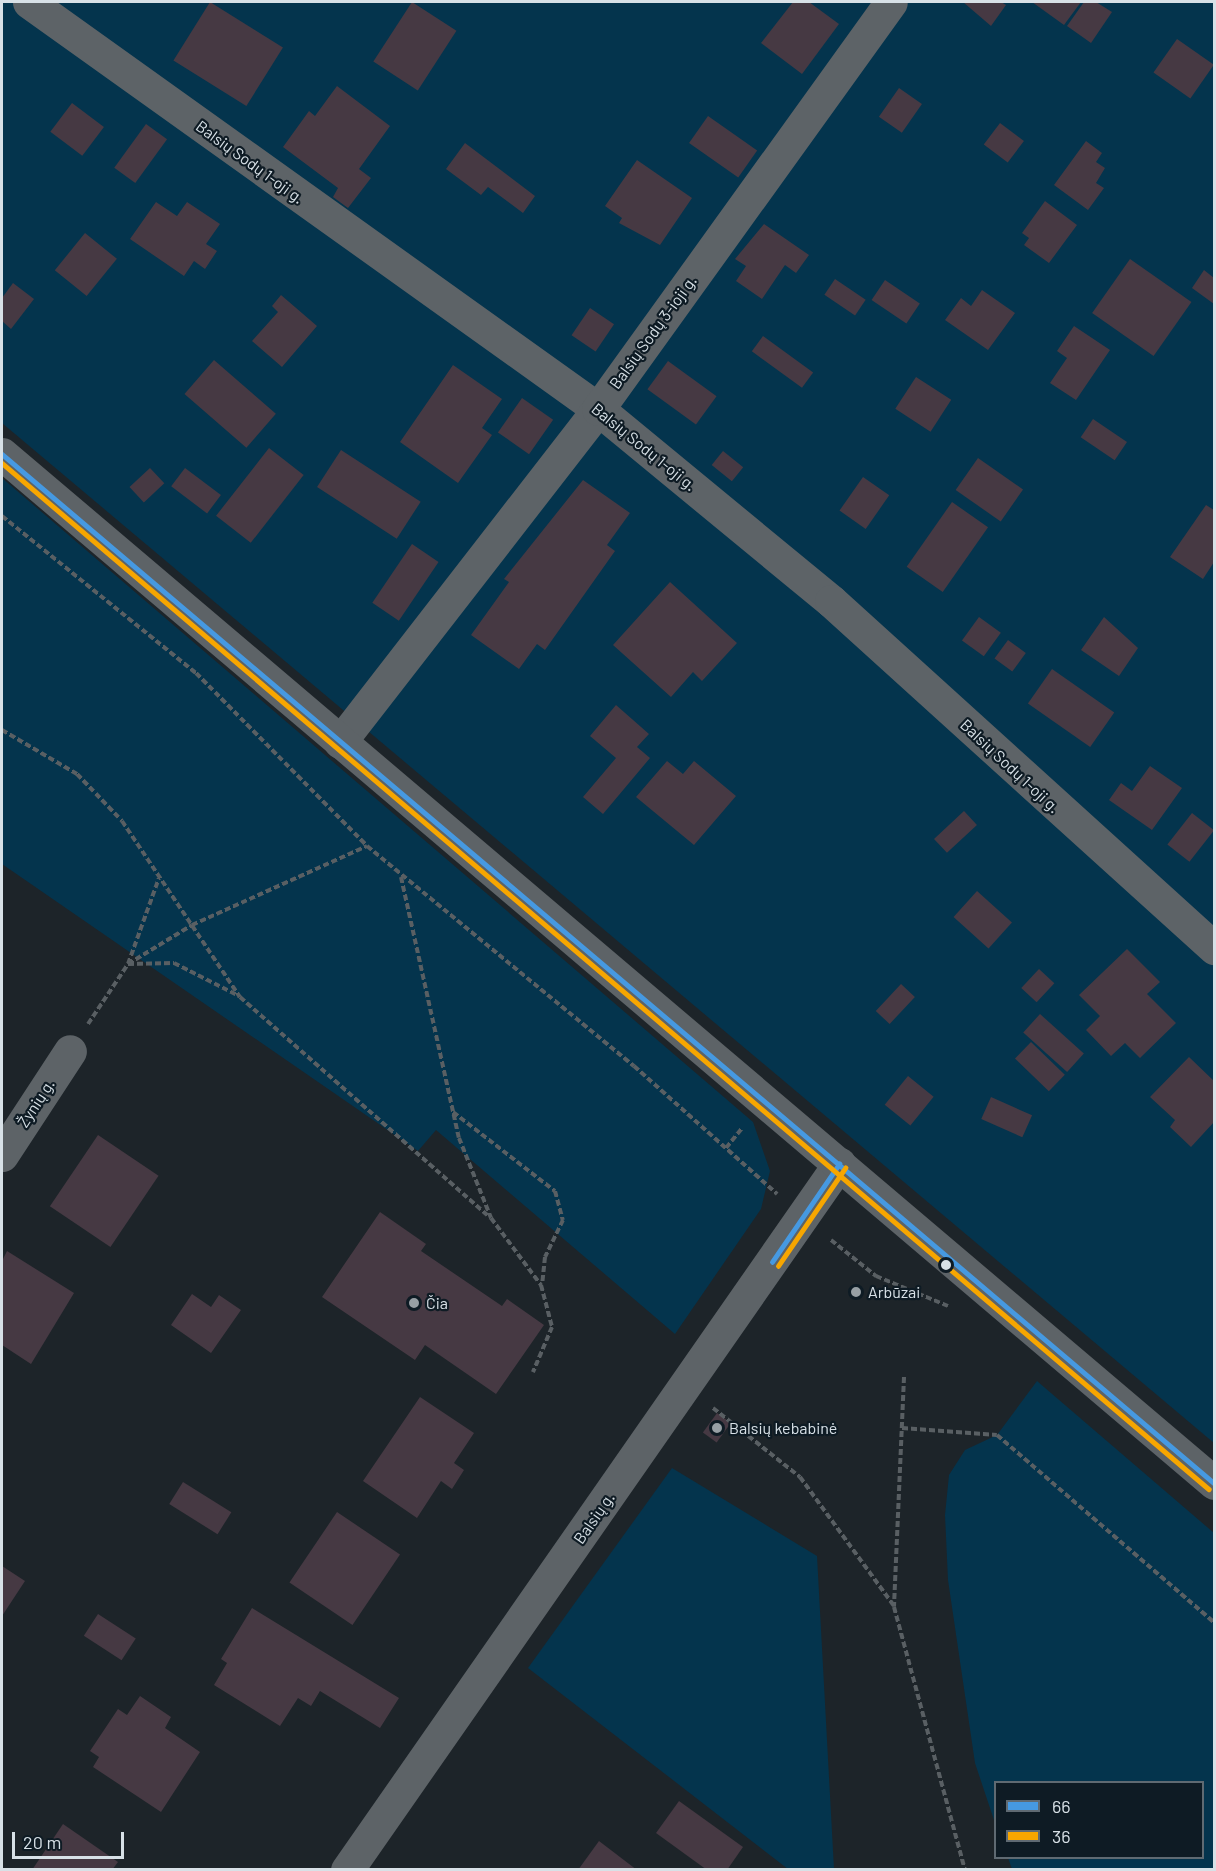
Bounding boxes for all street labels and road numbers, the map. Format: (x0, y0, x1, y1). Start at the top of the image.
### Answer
street label: Balsių Sodų 1-oji g. (192, 116, 308, 208)
street label: Balsių Sodų 3-ioji g. (605, 272, 701, 392)
street label: Balsių Sodų 1-oji g. (588, 399, 700, 495)
street label: Balsių Sodų 1-oji g. (956, 715, 1064, 817)
street label: Žynių g. (13, 1075, 59, 1131)
street label: Balsių g. (569, 1489, 619, 1547)

